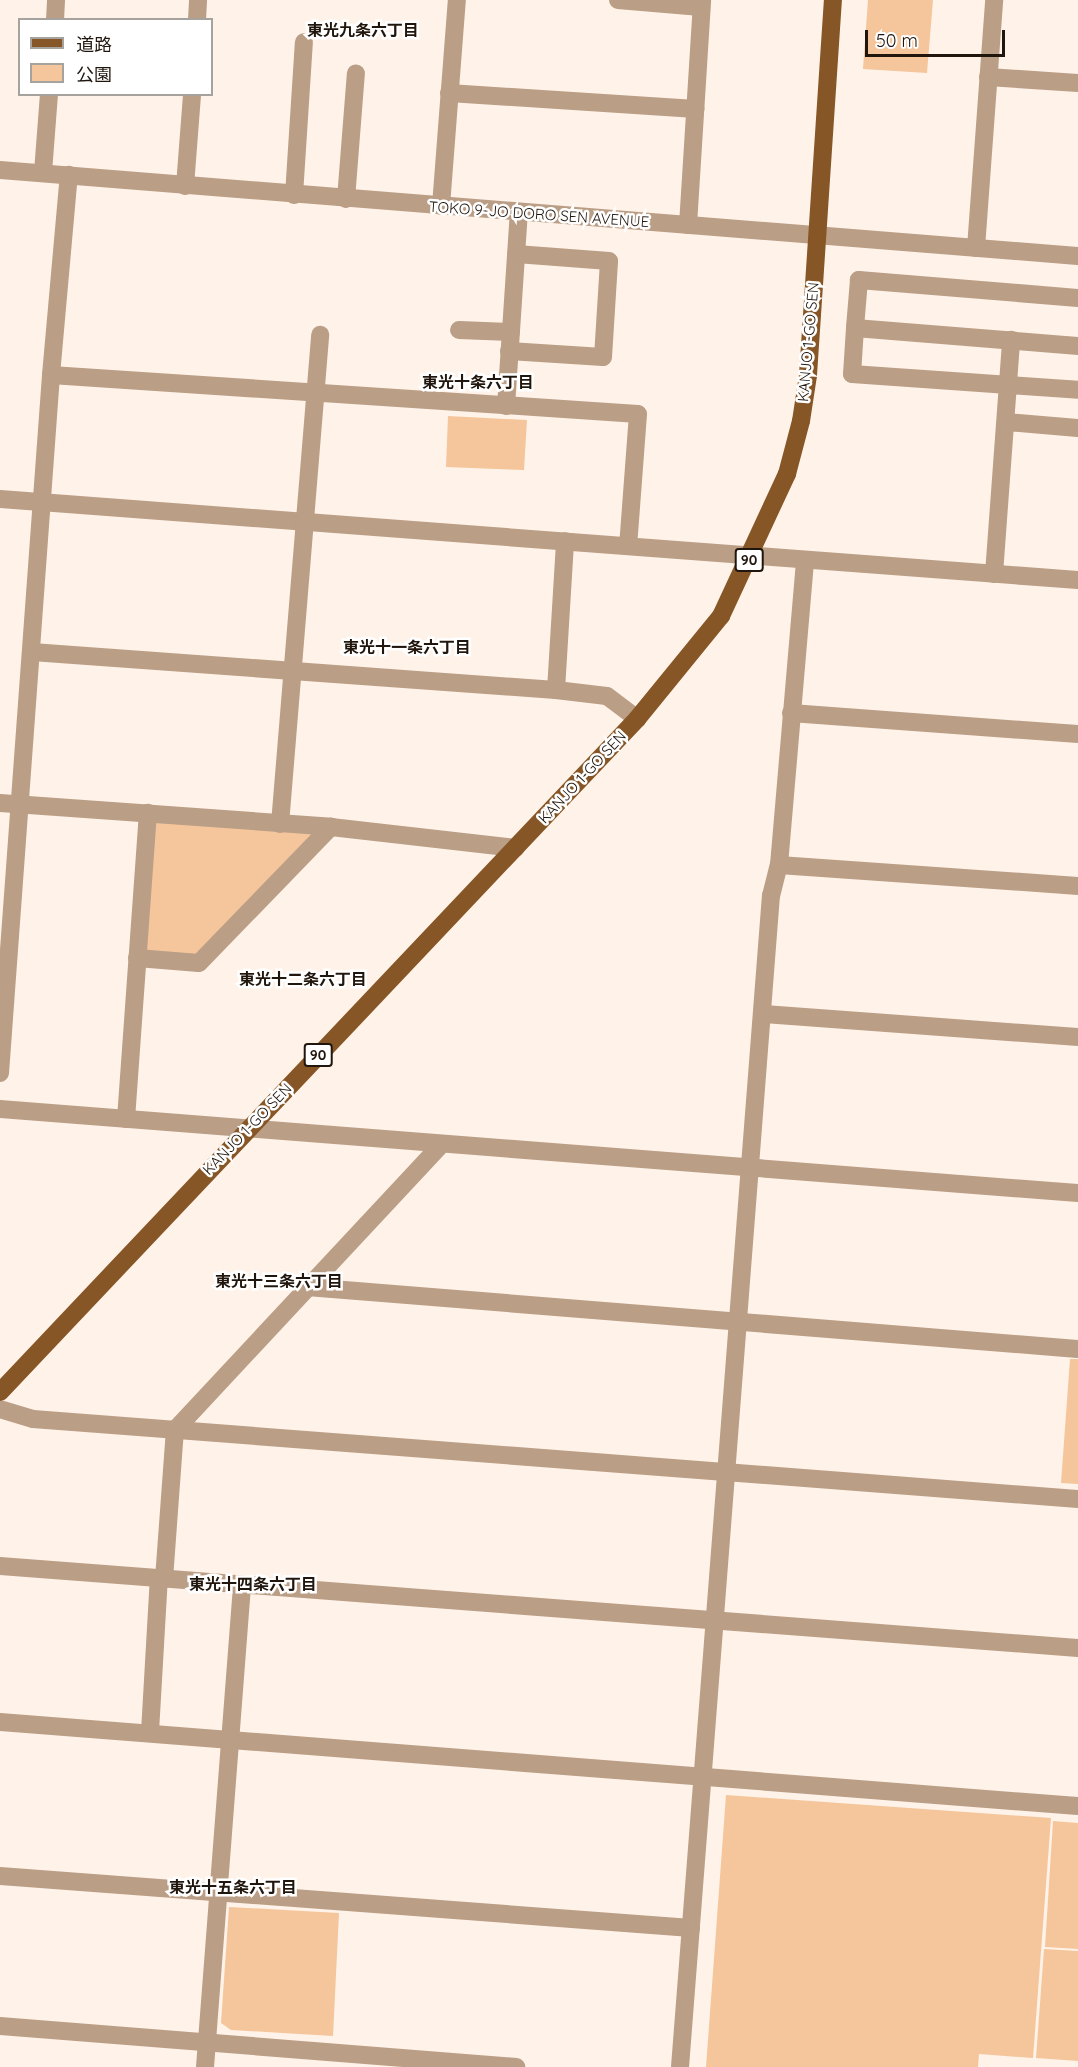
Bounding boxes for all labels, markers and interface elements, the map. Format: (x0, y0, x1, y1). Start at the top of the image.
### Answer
legend (18, 18, 213, 96)
scale bar (868, 18, 1008, 56)
district label: 東光九条六丁目 (307, 20, 419, 40)
text: 50 m (876, 29, 918, 52)
text: 道路 (76, 33, 112, 56)
text: 公園 (76, 63, 112, 86)
street label: TOKO 9-JO DORO SEN AVENUE (428, 197, 650, 231)
street label: KANJO 1-GO SEN (794, 281, 822, 403)
district label: 東光十条六丁目 (422, 372, 534, 392)
road number: 90 (734, 549, 764, 571)
district label: 東光十一条六丁目 (343, 637, 471, 657)
street label: KANJO 1-GO SEN (534, 727, 630, 827)
district label: 東光十二条六丁目 (239, 969, 367, 989)
road number: 90 (303, 1044, 333, 1066)
street label: KANJO 1-GO SEN (199, 1080, 295, 1178)
district label: 東光十三条六丁目 (215, 1271, 343, 1291)
district label: 東光十四条六丁目 (189, 1574, 317, 1594)
district label: 東光十五条六丁目 (169, 1877, 297, 1897)

